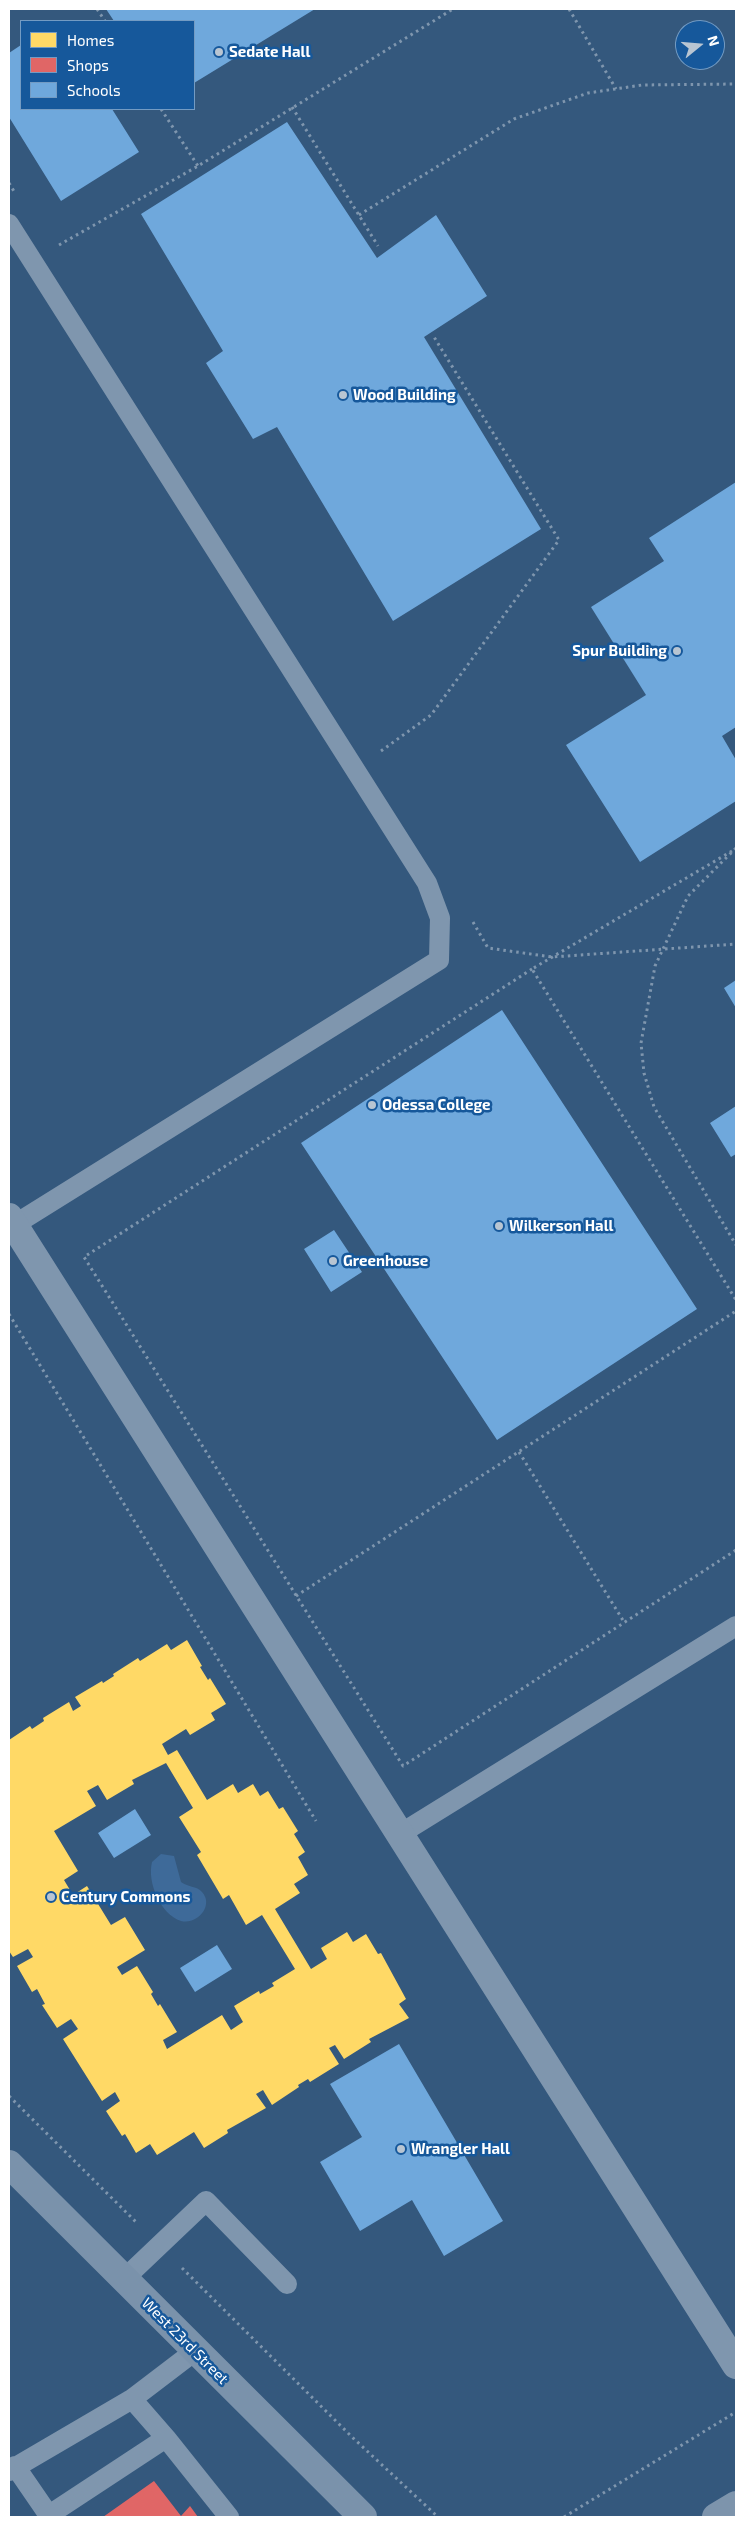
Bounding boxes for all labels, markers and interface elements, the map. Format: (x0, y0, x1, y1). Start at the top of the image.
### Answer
legend (20, 20, 195, 110)
north arrow (675, 20, 725, 70)
text: Homes (67, 31, 114, 49)
text: N (704, 33, 723, 48)
place label: Sedate Hall (229, 43, 310, 61)
marker: Sedate Hall (213, 46, 225, 58)
text: Shops (67, 56, 109, 74)
text: Schools (67, 81, 121, 99)
place label: Wood Building (353, 386, 456, 404)
marker: Wood Building (337, 389, 349, 401)
place label: Spur Building (572, 642, 667, 660)
marker: Spur Building (671, 645, 683, 657)
place label: Odessa College (382, 1096, 491, 1114)
marker: Odessa College (366, 1099, 378, 1111)
place label: Wilkerson Hall (509, 1217, 613, 1235)
marker: Wilkerson Hall (493, 1220, 505, 1232)
place label: Greenhouse (343, 1252, 428, 1270)
marker: Greenhouse (327, 1255, 339, 1267)
place label: Century Commons (61, 1888, 190, 1906)
marker: Century Commons (45, 1891, 57, 1903)
place label: Wrangler Hall (411, 2140, 510, 2158)
marker: Wrangler Hall (395, 2143, 407, 2155)
street label: West 23rd Street (138, 2294, 232, 2388)

